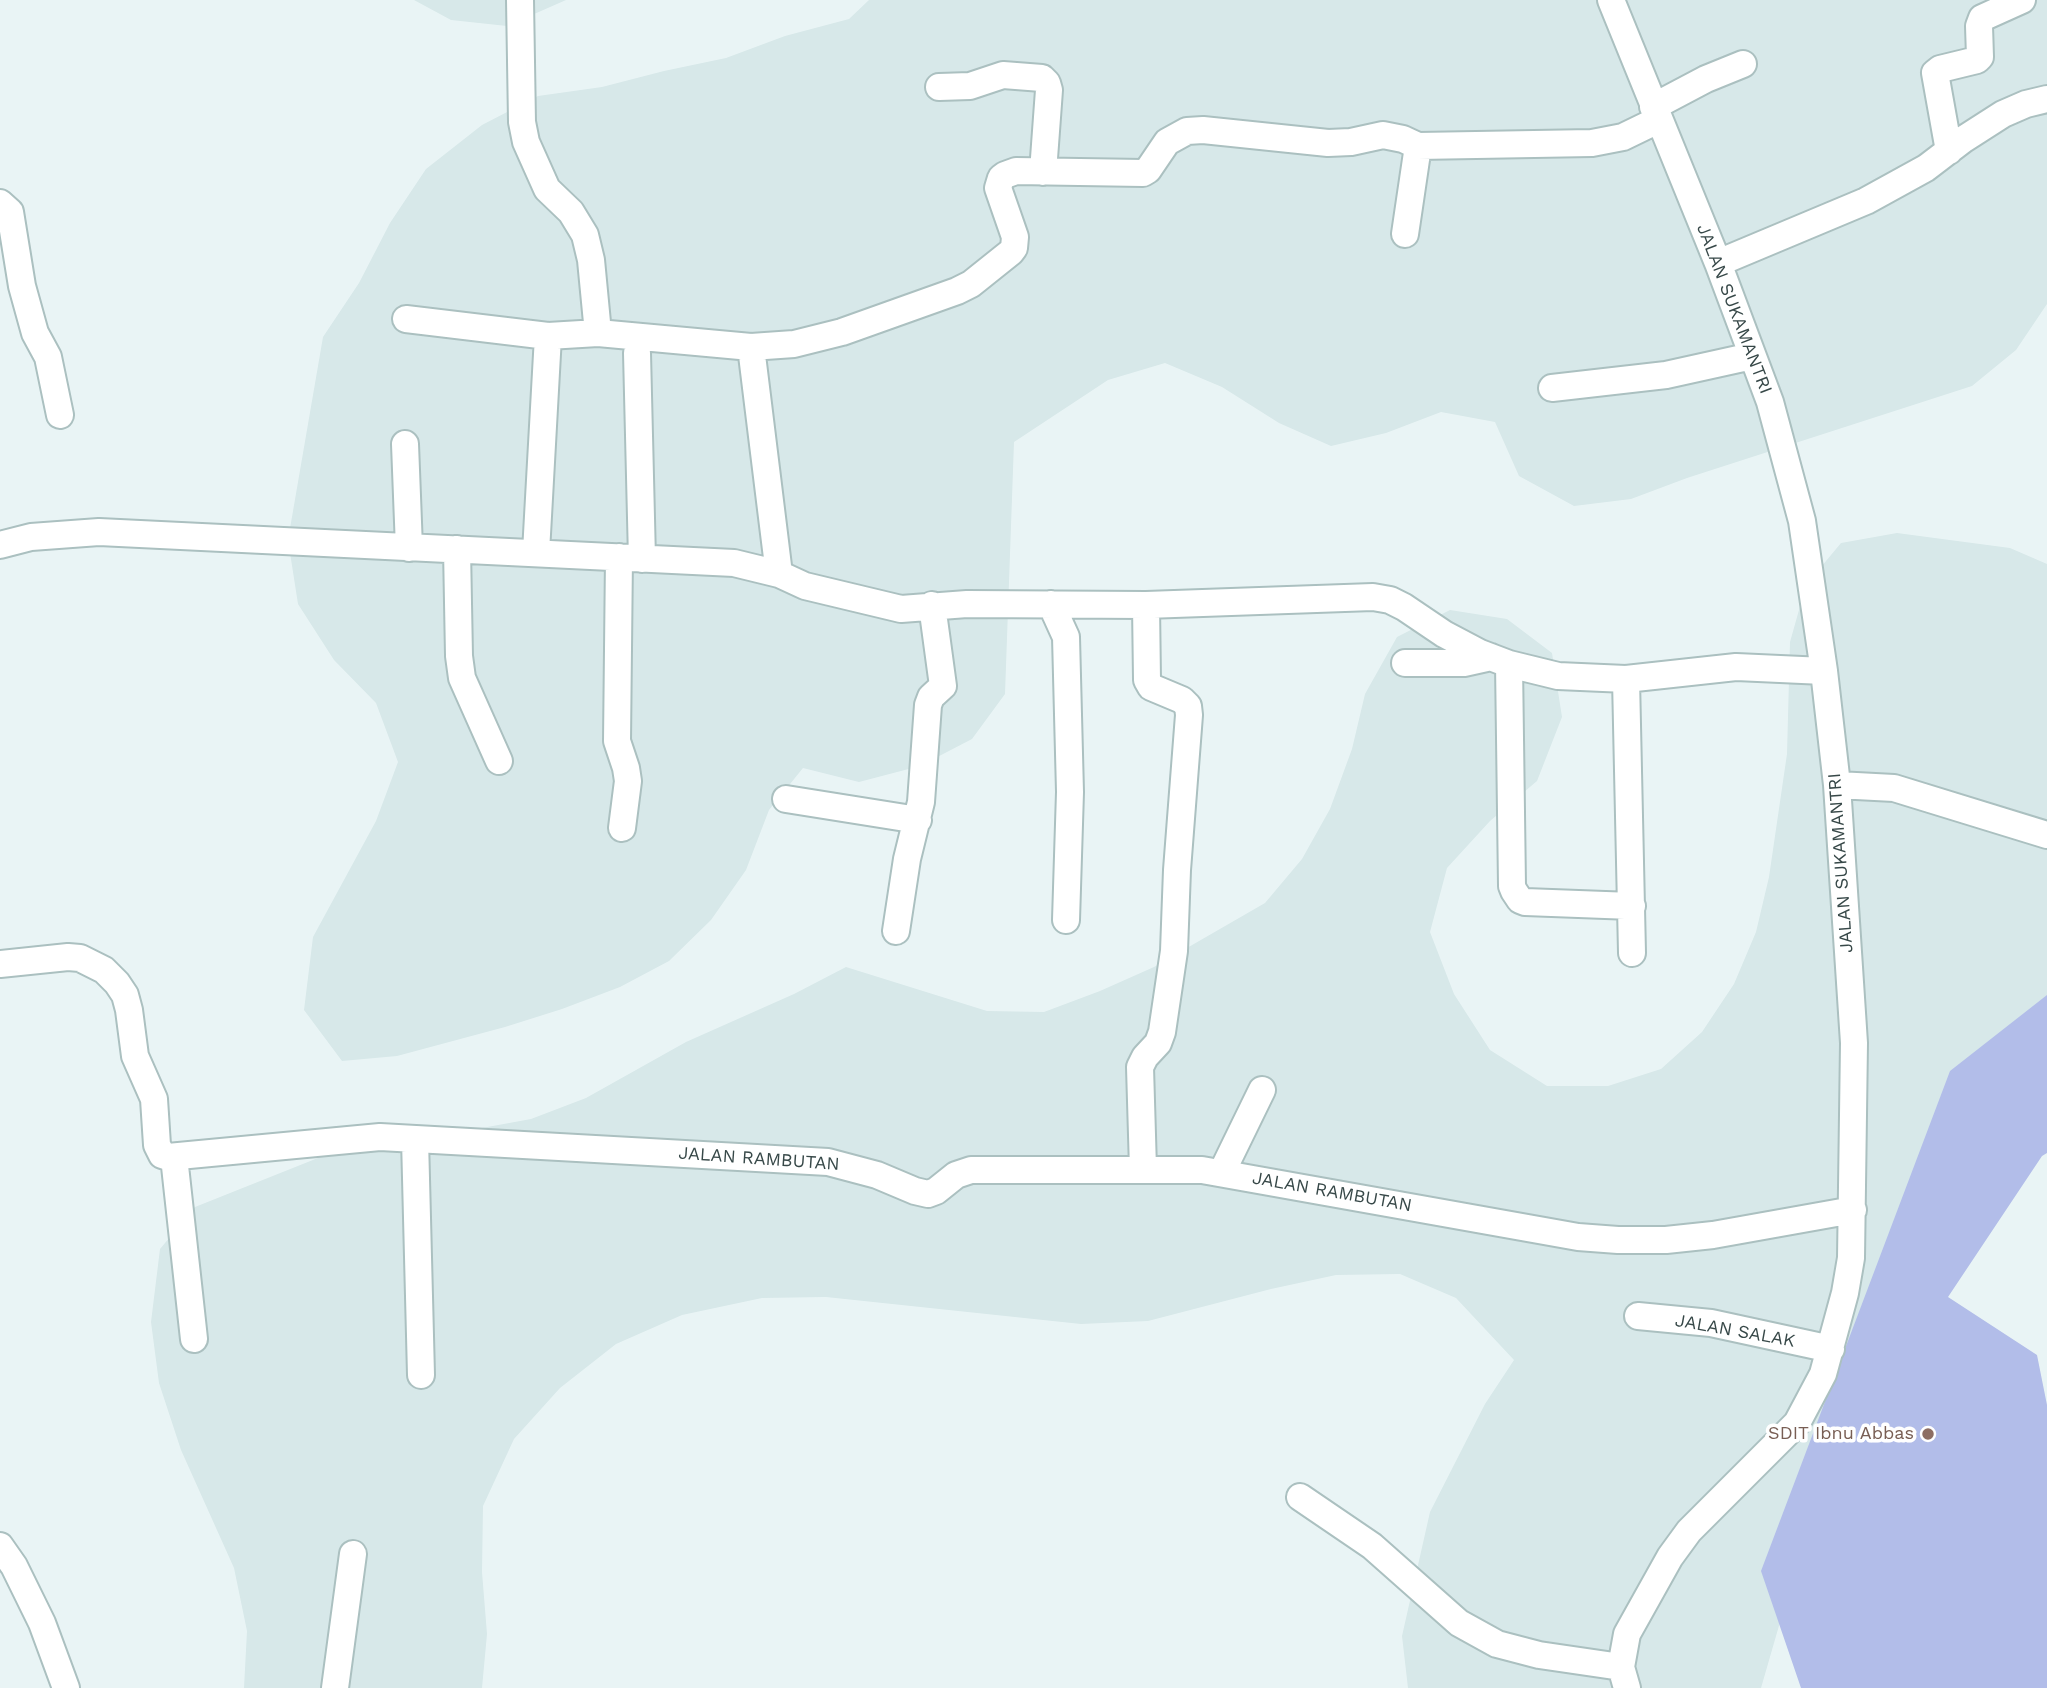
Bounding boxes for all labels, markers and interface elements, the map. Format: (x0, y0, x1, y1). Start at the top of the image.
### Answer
street label: JALAN SUKAMANTRI (1692, 221, 1776, 397)
street label: JALAN SUKAMANTRI (1824, 772, 1858, 954)
street label: JALAN RAMBUTAN (678, 1143, 840, 1175)
street label: JALAN RAMBUTAN (1250, 1167, 1414, 1217)
street label: JALAN SALAK (1673, 1310, 1797, 1352)
place label: SDIT Ibnu Abbas (1768, 1423, 1914, 1445)
marker: SDIT Ibnu Abbas (1920, 1426, 1936, 1442)

